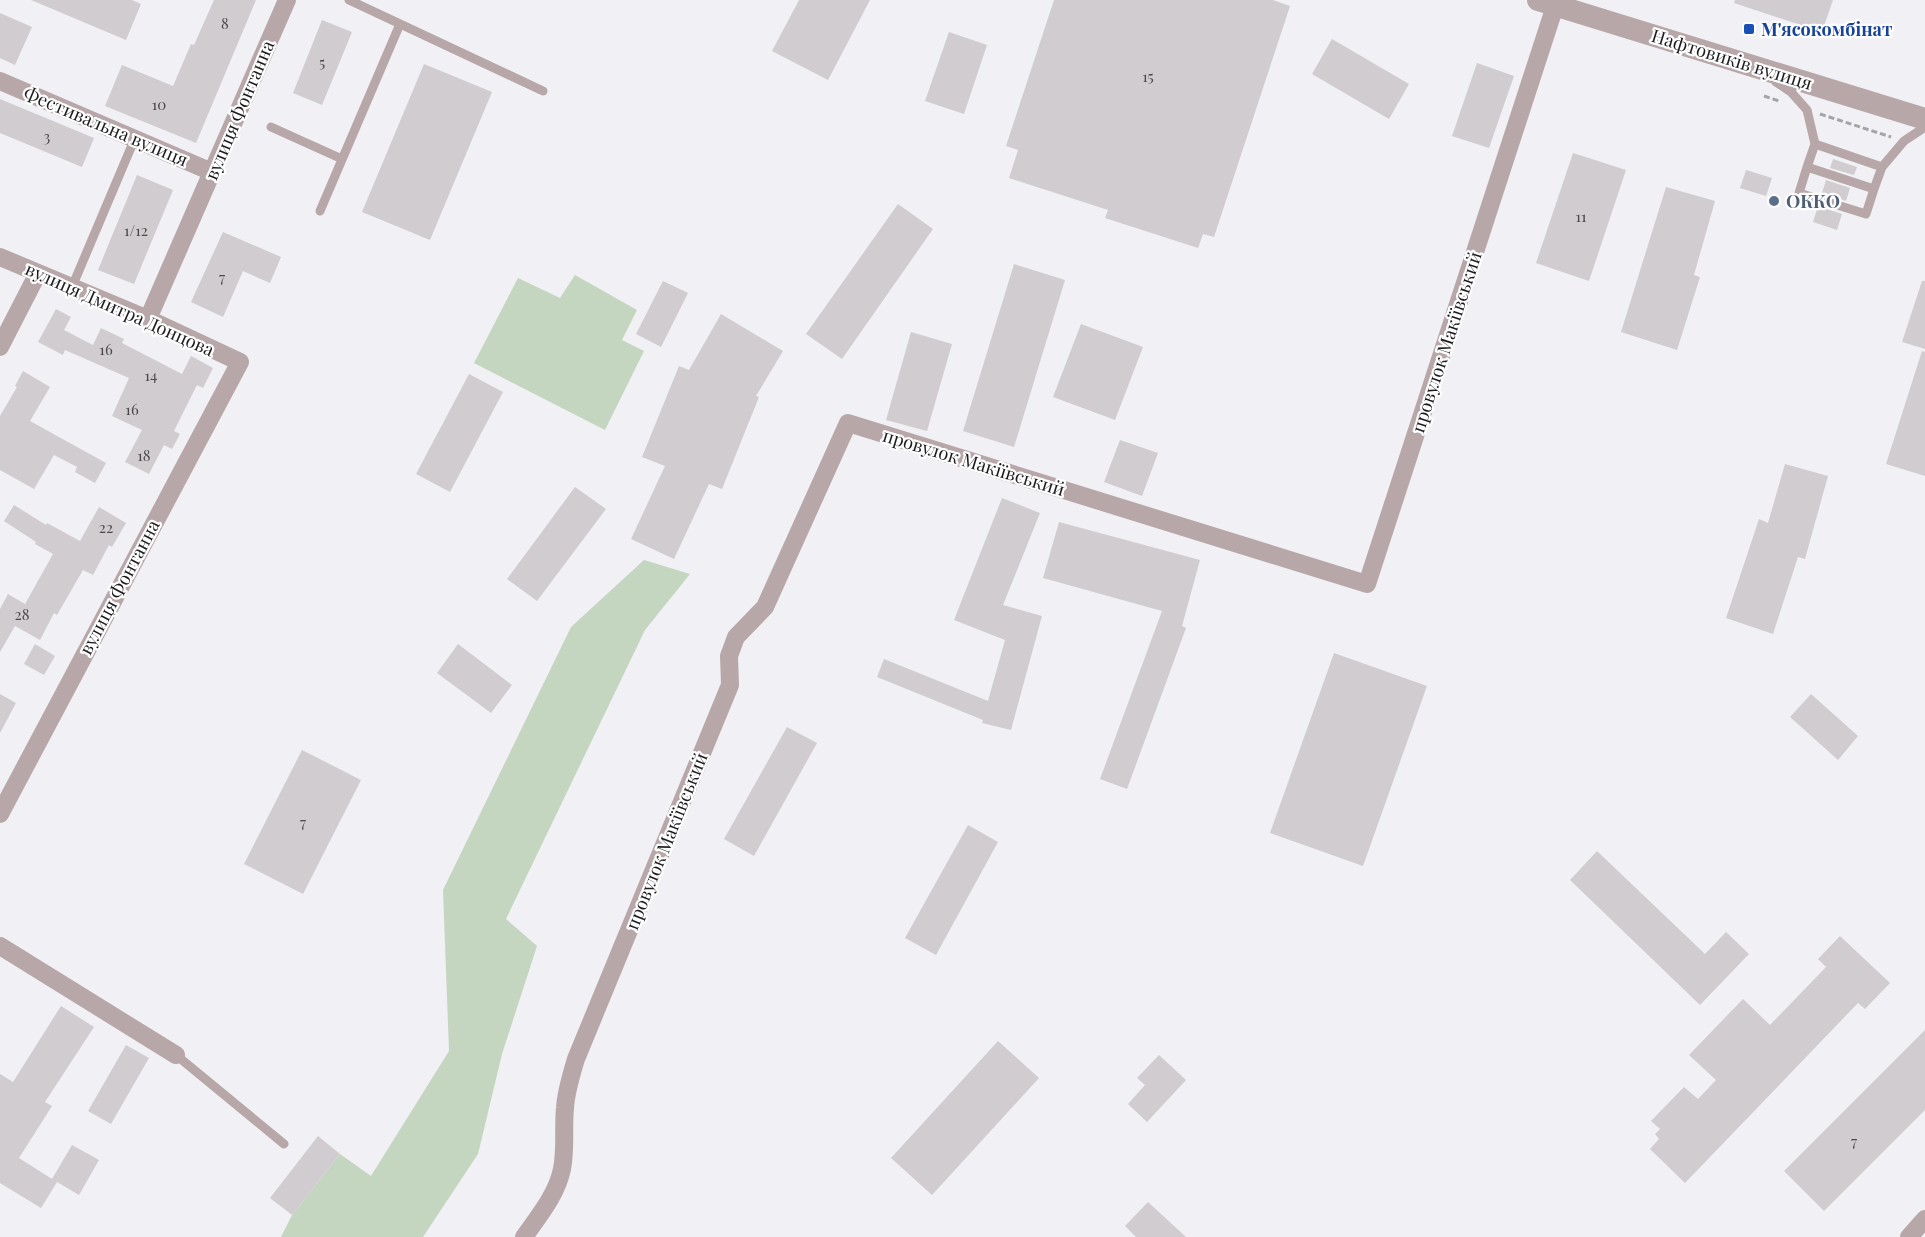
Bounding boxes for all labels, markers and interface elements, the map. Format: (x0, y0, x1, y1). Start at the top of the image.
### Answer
house number: 8 (221, 13, 229, 33)
place label: М'ясокомбінат (1761, 17, 1893, 41)
marker: М'ясокомбінат (1742, 22, 1756, 36)
street label: Нафтовиків вулиця (1649, 23, 1815, 95)
street label: вулиця Фонтанна (199, 36, 279, 183)
house number: 5 (319, 52, 325, 72)
house number: 15 (1142, 66, 1154, 86)
street label: Фестивальна вулиця (20, 81, 192, 172)
house number: 10 (152, 94, 166, 114)
house number: 3 (44, 126, 51, 146)
place label: ОККО (1786, 189, 1840, 213)
marker: ОККО (1767, 194, 1781, 208)
house number: 11 (1575, 206, 1587, 226)
house number: 1/12 (124, 220, 148, 240)
street label: провулок Макіївський (1405, 248, 1487, 436)
street label: вулиця Дмитра Донцова (22, 256, 218, 362)
house number: 7 (219, 267, 225, 287)
house number: 16 (99, 339, 113, 359)
house number: 14 (145, 365, 157, 385)
house number: 16 (125, 399, 139, 419)
street label: провулок Макіївський (880, 423, 1068, 501)
house number: 18 (137, 445, 151, 465)
street label: вулиця Фонтанна (73, 515, 165, 659)
house number: 22 (99, 517, 113, 537)
house number: 28 (15, 604, 30, 624)
street label: провулок Макіївський (619, 749, 713, 933)
house number: 7 (300, 812, 306, 832)
house number: 7 (1851, 1131, 1857, 1151)

